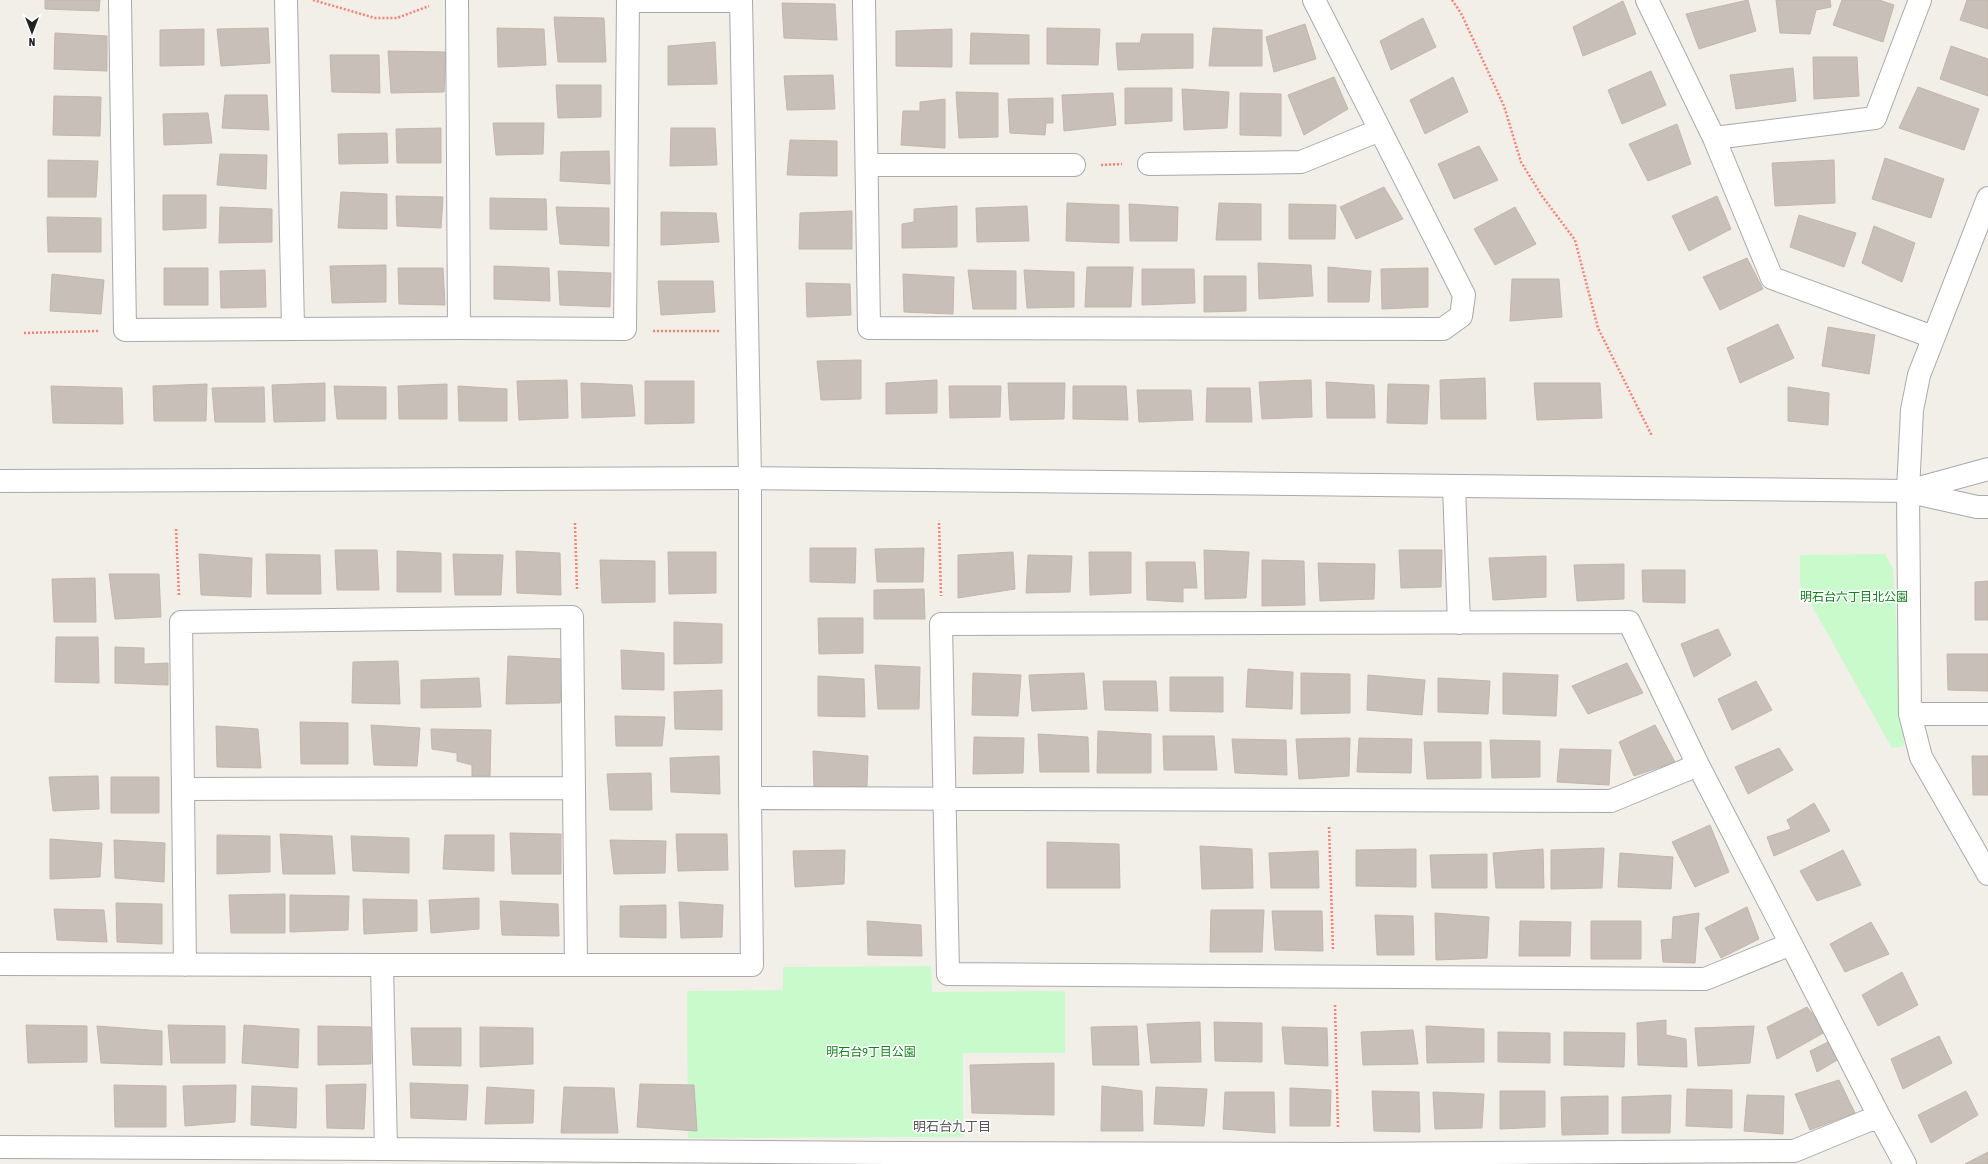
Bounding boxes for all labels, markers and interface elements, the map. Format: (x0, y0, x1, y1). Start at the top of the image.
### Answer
north arrow (12, 12, 52, 52)
text: N (29, 36, 35, 48)
park label: 明石台六丁目北公園 (1800, 590, 1908, 604)
park label: 明石台9丁目公園 (826, 1045, 916, 1059)
district label: 明石台九丁目 (913, 1119, 991, 1134)

